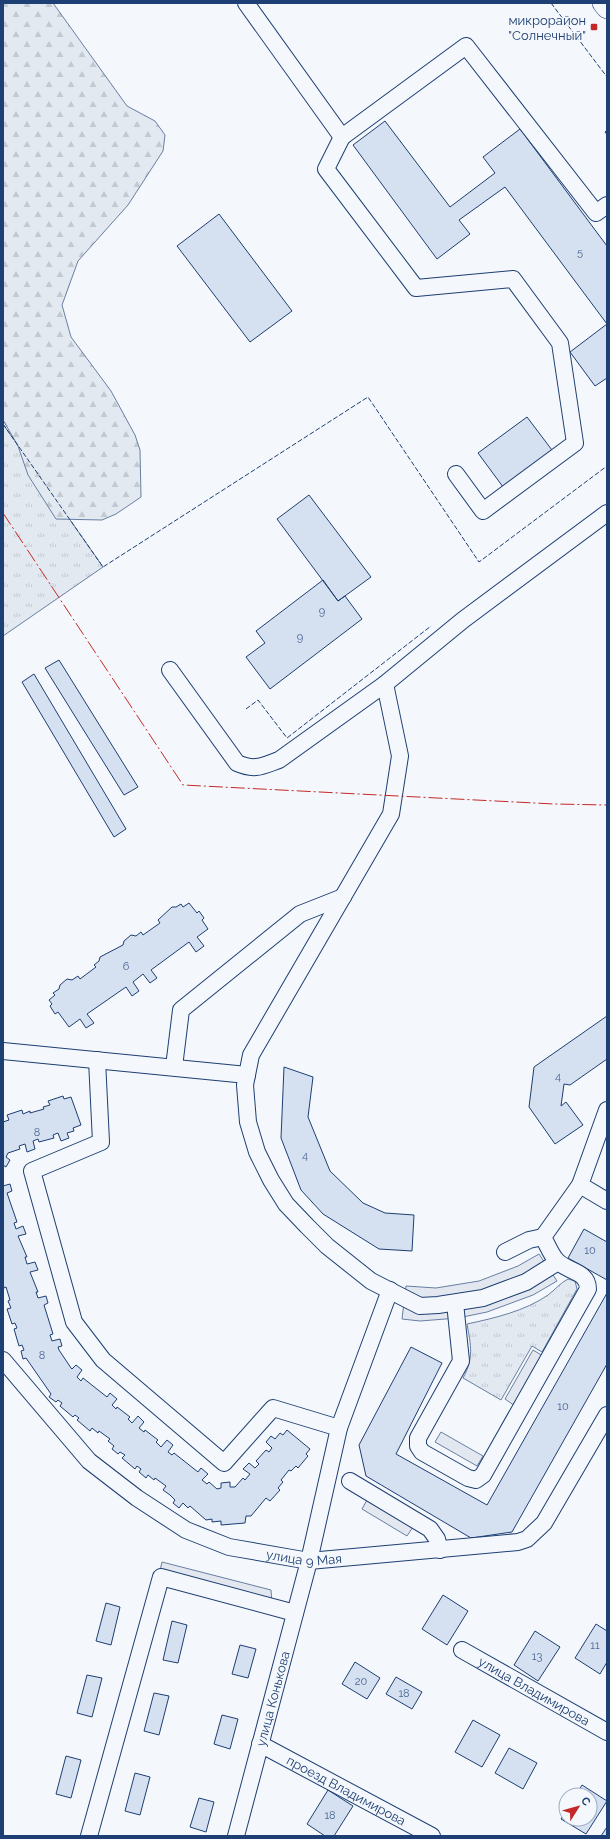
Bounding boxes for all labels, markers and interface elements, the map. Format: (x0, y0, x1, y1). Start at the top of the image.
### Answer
place label: микрорайон "Солнечный" (508, 13, 586, 43)
marker: микрорайон "Солнечный" (589, 22, 599, 32)
house number: 5 (577, 246, 583, 259)
house number: 9 (319, 605, 325, 618)
house number: 9 (297, 631, 303, 644)
house number: 6 (123, 960, 130, 973)
house number: 4 (555, 1070, 561, 1083)
house number: 8 (34, 1126, 40, 1139)
house number: 4 (302, 1149, 308, 1162)
house number: 10 (584, 1244, 596, 1257)
house number: 8 (39, 1349, 45, 1362)
house number: 10 (557, 1400, 569, 1413)
street label: улица 9 Мая (265, 1547, 342, 1569)
house number: 11 (590, 1639, 600, 1652)
street label: улица Конькова (253, 1650, 293, 1748)
house number: 13 (532, 1650, 542, 1663)
street label: улица Владимирова (476, 1654, 592, 1729)
house number: 20 (355, 1675, 367, 1688)
house number: 18 (398, 1687, 410, 1700)
street label: проезд Владимирова (284, 1753, 408, 1829)
north arrow (558, 1787, 598, 1827)
text: С (578, 1794, 593, 1809)
house number: 18 (324, 1809, 336, 1822)

